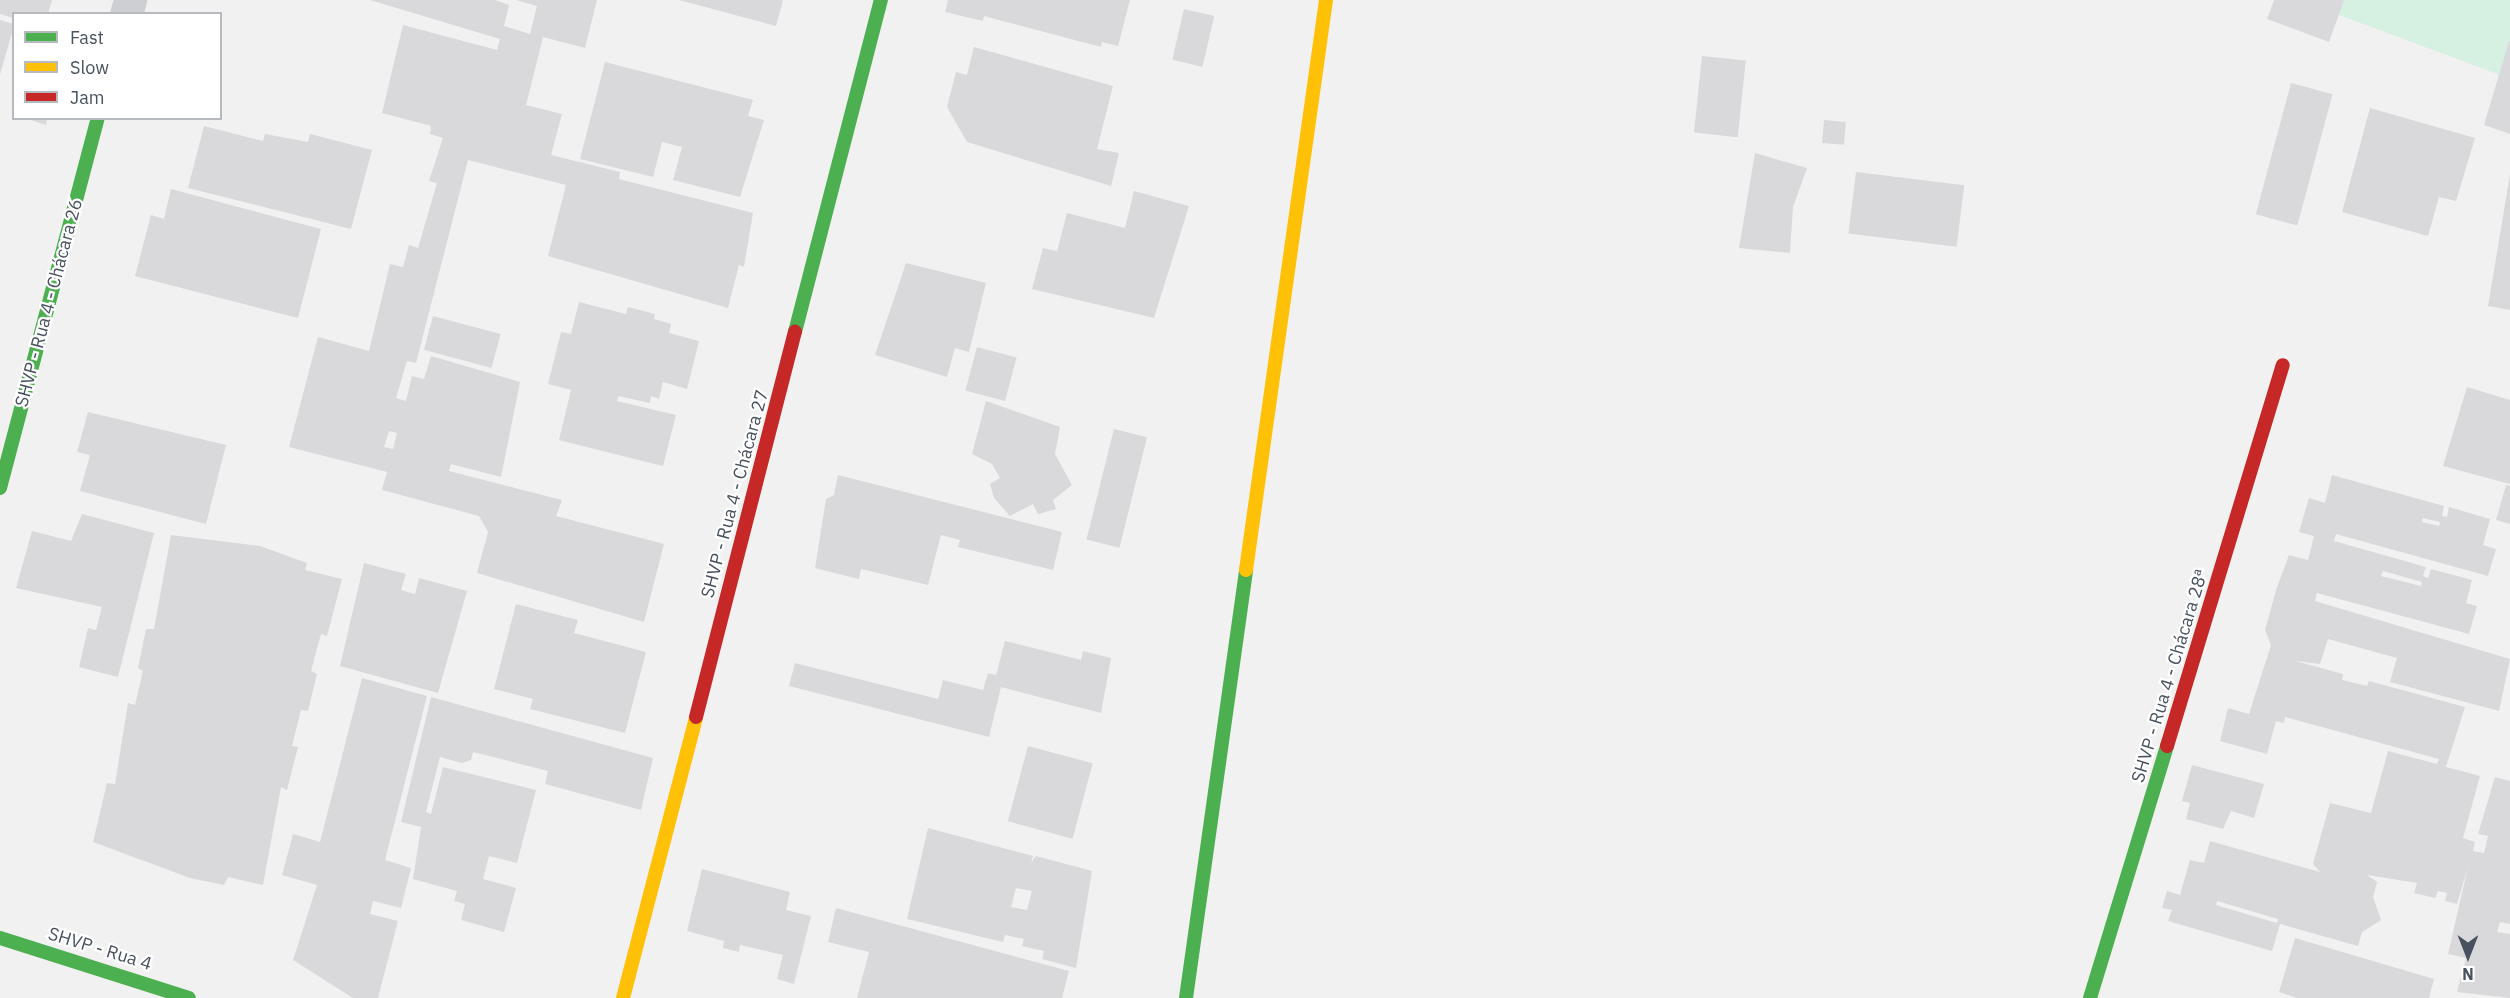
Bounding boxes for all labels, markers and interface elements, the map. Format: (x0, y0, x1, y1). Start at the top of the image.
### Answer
legend (12, 12, 222, 120)
text: Fast (70, 26, 104, 49)
text: Slow (70, 56, 109, 79)
text: Jam (70, 86, 105, 109)
street label: SHVP - Rua 4 - Chácara 26 (11, 197, 87, 409)
street label: SHVP - Rua 4 - Chácara 27 (697, 388, 773, 600)
street label: SHVP - Rua 4 - Chácara 28ª (2127, 567, 2213, 785)
street label: SHVP - Rua 4 (46, 923, 154, 975)
north arrow (2438, 926, 2498, 986)
text: N (2462, 964, 2474, 984)

